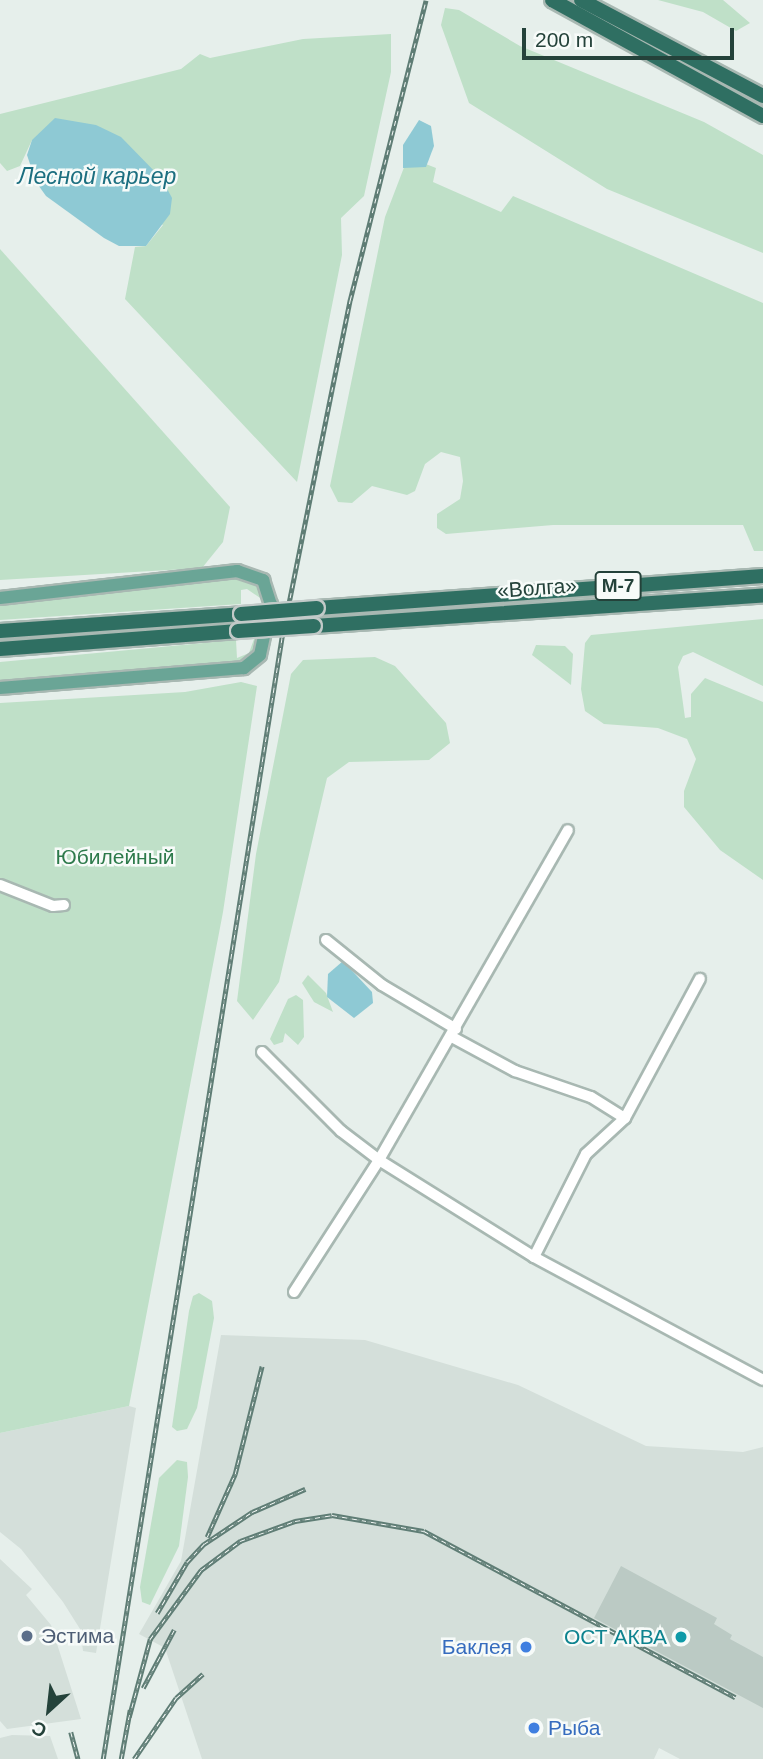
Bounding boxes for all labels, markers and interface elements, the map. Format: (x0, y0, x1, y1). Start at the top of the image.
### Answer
scale bar (525, 14, 737, 58)
text: 200 m (535, 28, 593, 51)
water label: Лесной карьер (18, 162, 176, 190)
road number: М-7 (594, 570, 642, 601)
street label: «Волга» (496, 573, 578, 603)
park label: Юбилейный (55, 844, 175, 870)
place label: Эстима (41, 1623, 114, 1649)
place label: ОСТ АКВА (564, 1624, 667, 1650)
marker: Эстима (19, 1628, 35, 1644)
marker: ОСТ АКВА (673, 1629, 689, 1645)
place label: Баклея (442, 1634, 512, 1660)
marker: Баклея (518, 1639, 534, 1655)
north arrow (14, 1675, 84, 1745)
place label: Рыба (548, 1715, 600, 1741)
text: С (28, 1717, 50, 1742)
marker: Рыба (526, 1720, 542, 1736)

